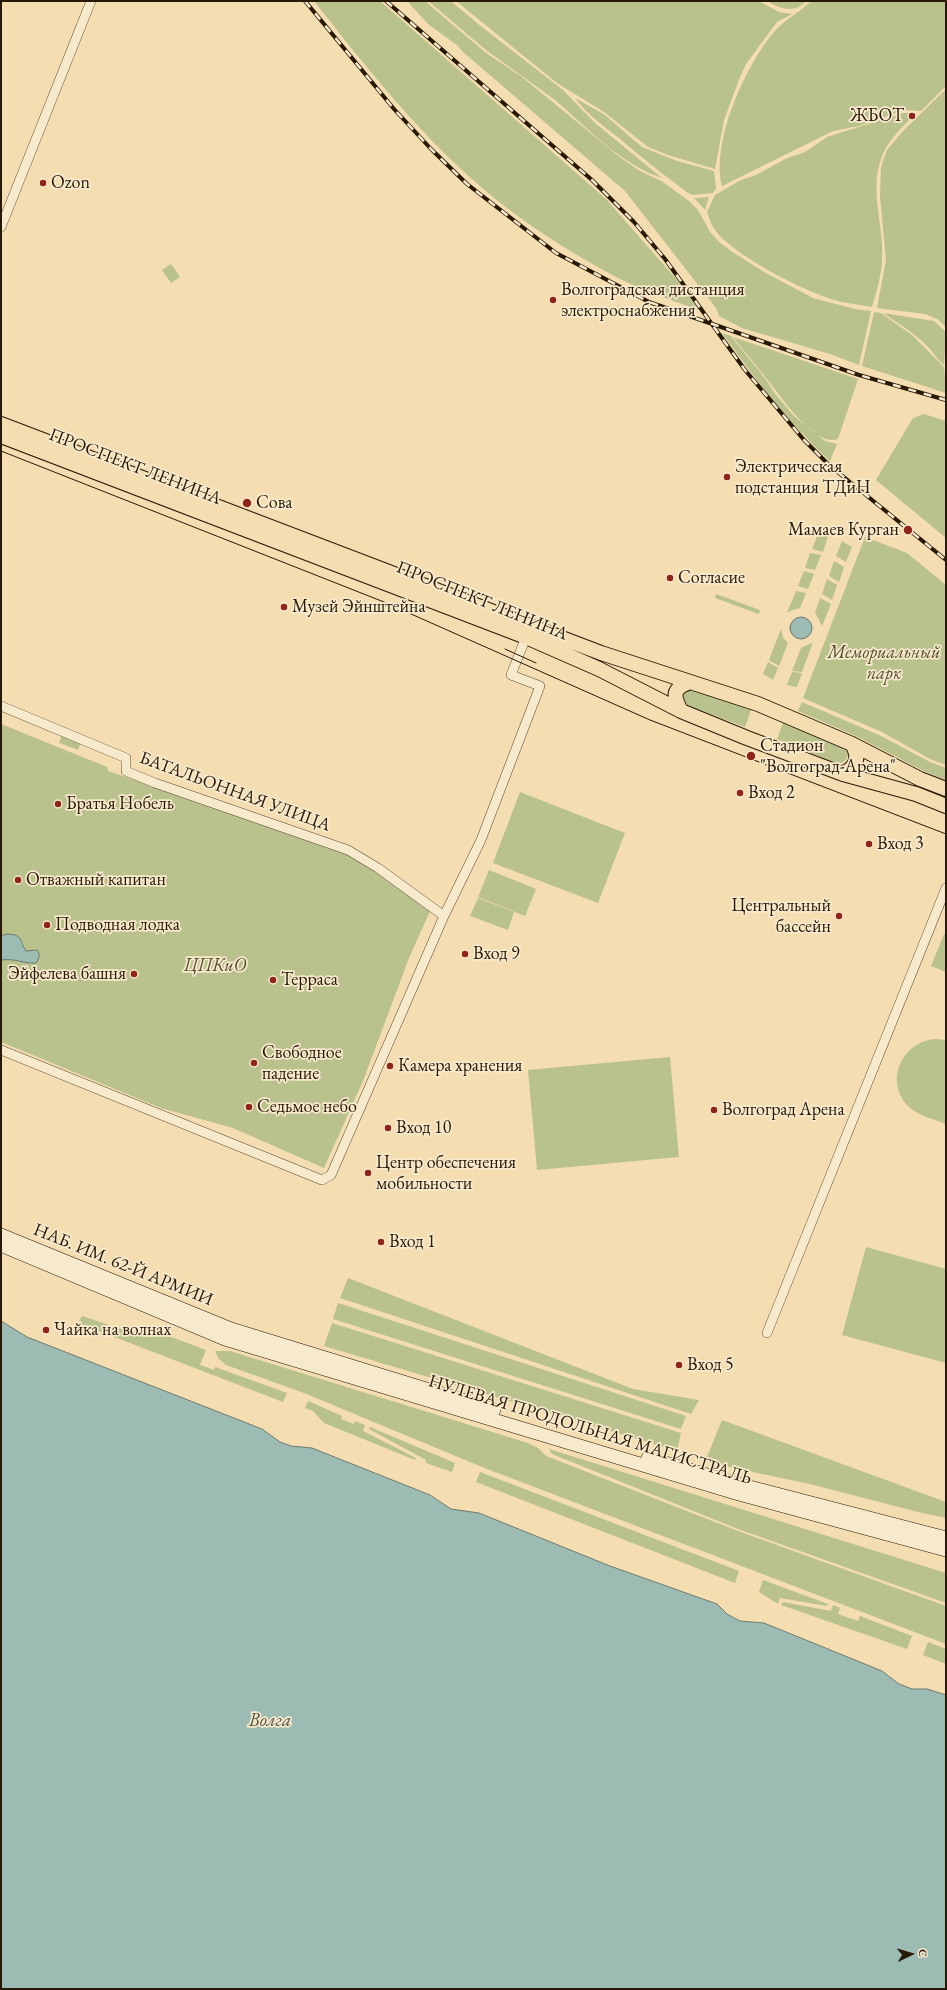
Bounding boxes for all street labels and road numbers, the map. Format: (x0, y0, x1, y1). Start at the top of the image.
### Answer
street label: ПРОСПЕКТ ЛЕНИНА (46, 424, 224, 510)
street label: ПРОСПЕКТ ЛЕНИНА (393, 557, 571, 645)
street label: БАТАЛЬОННАЯ УЛИЦА (137, 747, 333, 837)
street label: НАБ. ИМ. 62-Й АРМИИ (30, 1219, 216, 1311)
street label: НУЛЕВАЯ ПРОДОЛЬНАЯ МАГИСТРАЛЬ (426, 1370, 754, 1490)

